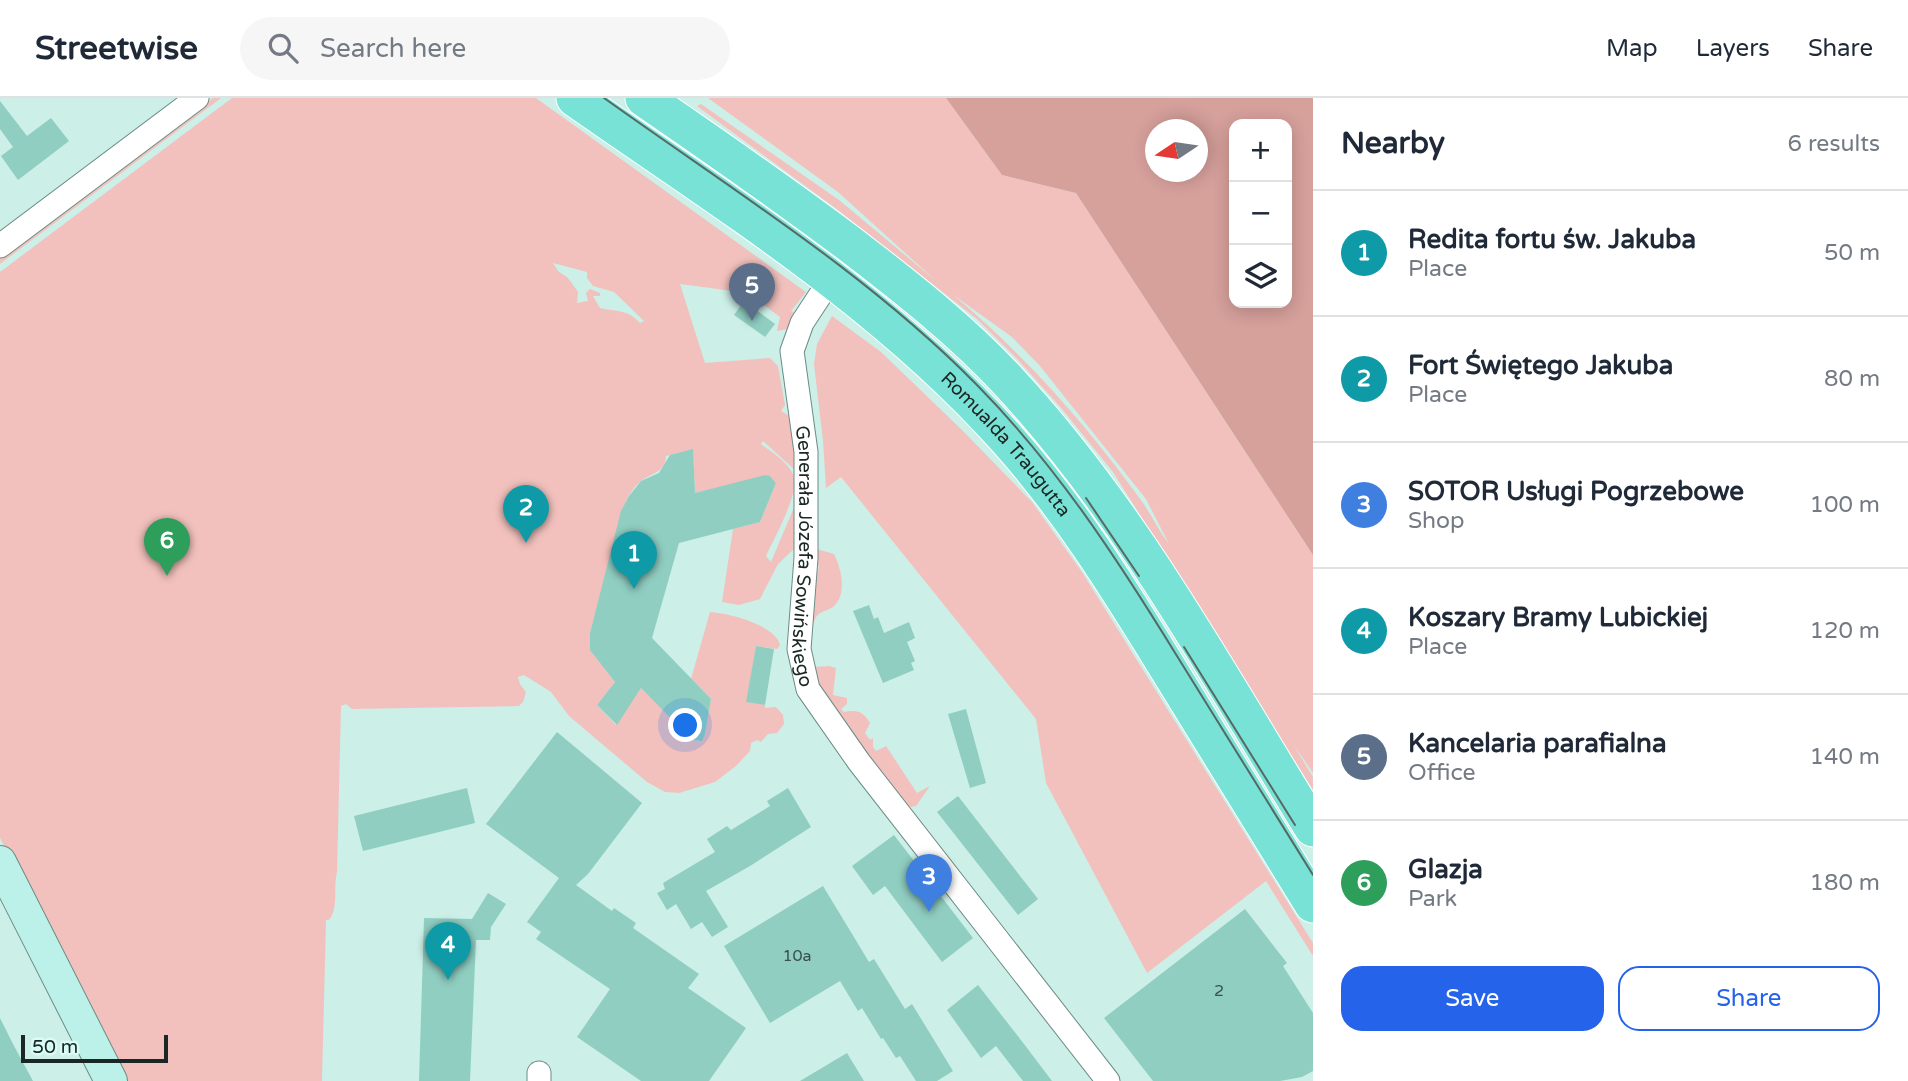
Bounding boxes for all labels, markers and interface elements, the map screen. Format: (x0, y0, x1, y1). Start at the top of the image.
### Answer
search box (240, 17, 730, 80)
text: Streetwise (35, 29, 198, 68)
icon: search (264, 29, 302, 67)
text: Search here (320, 33, 466, 64)
text: Map (1606, 34, 1658, 63)
text: Layers (1696, 34, 1770, 63)
text: Share (1808, 34, 1873, 63)
north arrow (1145, 119, 1208, 182)
map controls (1229, 119, 1292, 308)
button: + (1229, 119, 1292, 182)
text: Nearby (1341, 125, 1445, 162)
text: 6 results (1787, 130, 1880, 158)
button: − (1229, 182, 1292, 245)
text: Redita fortu św. Jakuba (1408, 224, 1696, 255)
text: 1 (1357, 239, 1371, 267)
text: 50 m (1824, 239, 1880, 267)
button: layers (1229, 245, 1292, 308)
text: Place (1408, 255, 1467, 283)
pin: 5 (729, 263, 775, 321)
text: Fort Świętego Jakuba (1408, 350, 1673, 381)
text: 2 (1357, 365, 1371, 393)
text: 80 m (1824, 365, 1880, 393)
street label: Romualda Traugutta (936, 368, 1075, 521)
text: Place (1408, 381, 1467, 409)
street label: Generała Józefa Sowińskiego (787, 424, 817, 689)
text: SOTOR Usługi Pogrzebowe (1408, 476, 1744, 507)
pin: 2 (503, 485, 549, 543)
text: 3 (1357, 491, 1371, 519)
text: 100 m (1810, 491, 1880, 519)
text: Shop (1408, 507, 1465, 535)
pin: 6 (144, 518, 190, 576)
pin: 1 (611, 531, 657, 589)
text: Koszary Bramy Lubickiej (1408, 602, 1708, 633)
text: 4 (1357, 617, 1371, 645)
text: 120 m (1810, 617, 1880, 645)
text: Place (1408, 633, 1467, 661)
your location (668, 708, 702, 742)
text: Kancelaria parafialna (1408, 728, 1667, 759)
text: 5 (1357, 743, 1371, 771)
text: 140 m (1810, 743, 1880, 771)
text: Office (1408, 759, 1476, 787)
pin: 3 (906, 854, 952, 912)
text: Glazja (1408, 854, 1483, 885)
text: 6 (1357, 869, 1371, 897)
text: 180 m (1810, 869, 1880, 897)
text: Park (1408, 885, 1457, 913)
pin: 4 (425, 922, 471, 980)
house number: 10a (782, 946, 812, 966)
button: Save (1341, 966, 1604, 1031)
button: Share (1618, 966, 1880, 1031)
house number: 2 (1214, 981, 1224, 1001)
scale bar (21, 1032, 168, 1064)
text: 50 m (32, 1036, 78, 1058)

